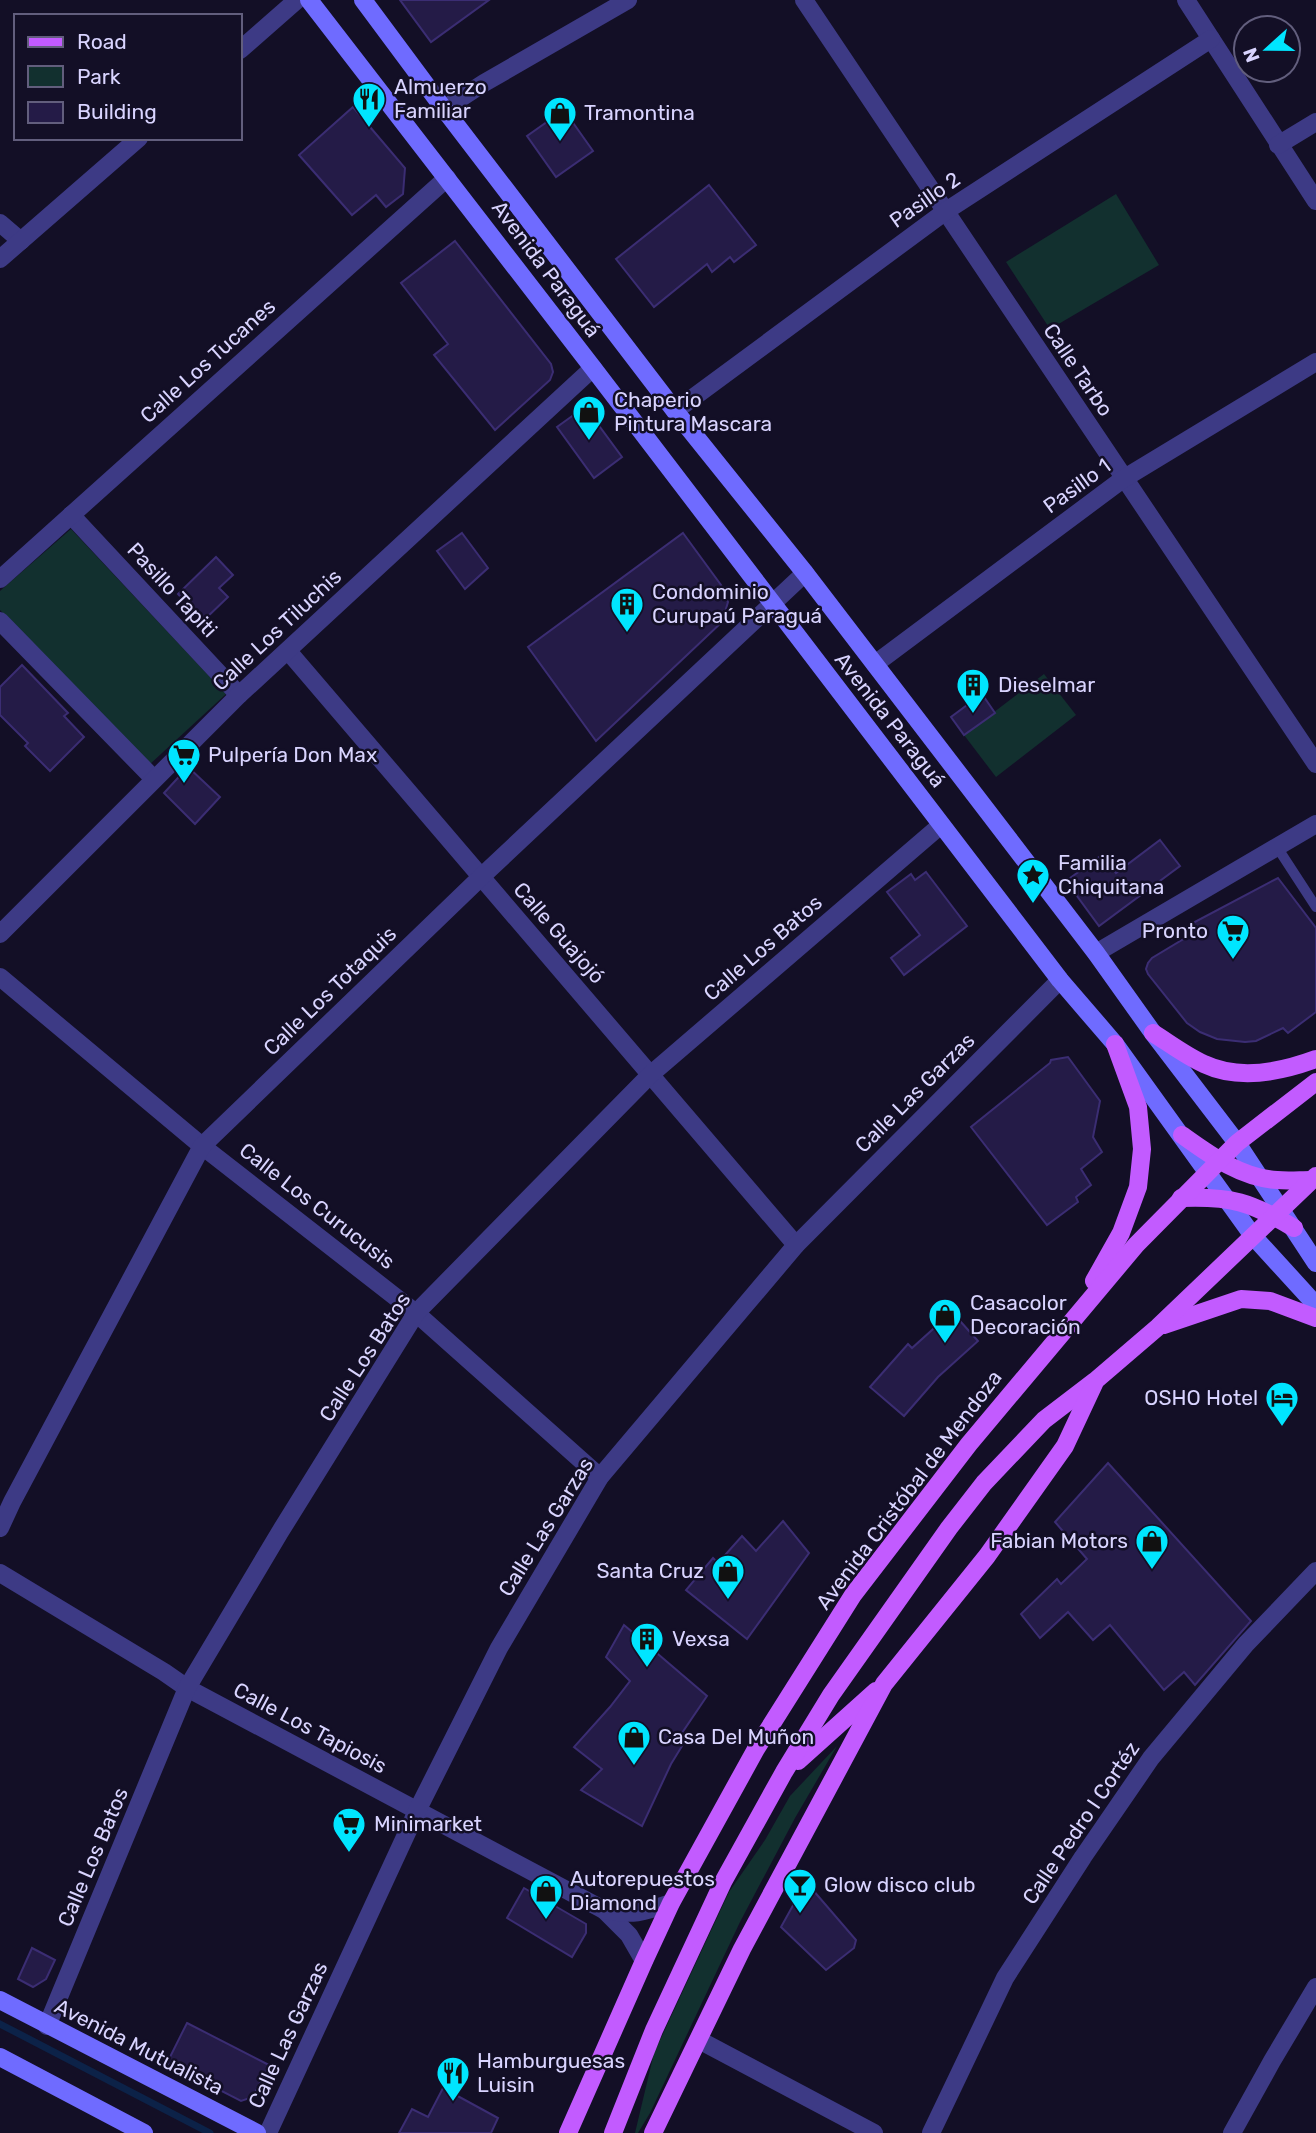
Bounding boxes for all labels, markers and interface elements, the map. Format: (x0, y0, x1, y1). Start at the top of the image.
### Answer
legend (14, 14, 242, 140)
north arrow (1232, 14, 1302, 84)
text: Road (77, 29, 127, 54)
text: N (1238, 44, 1265, 65)
text: Park (77, 64, 121, 89)
place label: Almuerzo Familiar (394, 74, 487, 123)
restaurant icon: Almuerzo Familiar (350, 80, 388, 129)
shop icon: Tramontina (541, 94, 579, 143)
text: Building (77, 99, 157, 124)
place label: Tramontina (584, 100, 695, 125)
street label: Pasillo 2 (885, 166, 965, 233)
street label: Avenida Paraguá (487, 195, 606, 342)
street label: Calle Los Tucanes (135, 293, 280, 428)
street label: Calle Tarbo (1038, 319, 1119, 421)
place label: Chaperio Pintura Mascara (614, 387, 772, 436)
shop icon: Chaperio Pintura Mascara (570, 393, 608, 442)
street label: Pasillo 1 (1038, 453, 1115, 518)
street label: Pasillo Tapiti (122, 537, 223, 642)
street label: Calle Los Tiluchis (207, 564, 346, 696)
place label: Condominio Curupaú Paraguá (652, 579, 822, 628)
building icon: Condominio Curupaú Paraguá (608, 585, 646, 634)
street label: Avenida Paraguá (830, 647, 951, 792)
building icon: Dieselmar (954, 666, 992, 715)
place label: Dieselmar (998, 672, 1095, 697)
supermarket icon: Pulpería Don Max (165, 736, 203, 785)
place label: Pulpería Don Max (208, 742, 377, 767)
place label: Familia Chiquitana (1058, 850, 1164, 899)
place icon: Familia Chiquitana (1014, 856, 1052, 905)
street label: Calle Guajojó (509, 877, 610, 989)
street label: Calle Los Batos (698, 889, 827, 1006)
supermarket icon: Pronto (1214, 912, 1252, 961)
place label: Pronto (1142, 918, 1208, 943)
street label: Calle Los Totaquis (258, 921, 401, 1060)
street label: Calle Las Garzas (850, 1028, 980, 1158)
street label: Calle Los Curucusis (235, 1137, 400, 1274)
street label: Calle Los Batos (314, 1288, 416, 1426)
place label: Casacolor Decoración (970, 1290, 1081, 1339)
shop icon: Casacolor Decoración (926, 1296, 964, 1345)
street label: Avenida Cristóbal de Mendoza (810, 1365, 1007, 1614)
hotel icon: OSHO Hotel (1263, 1379, 1301, 1428)
place label: OSHO Hotel (1144, 1385, 1258, 1410)
street label: Calle Las Garzas (493, 1453, 598, 1601)
shop icon: Fabian Motors (1133, 1522, 1171, 1571)
place label: Fabian Motors (990, 1528, 1128, 1553)
shop icon: Santa Cruz (709, 1552, 747, 1601)
place label: Santa Cruz (597, 1558, 704, 1583)
building icon: Vexsa (628, 1620, 666, 1669)
place label: Vexsa (672, 1626, 730, 1651)
street label: Calle Los Tapiosis (229, 1677, 391, 1778)
shop icon: Casa Del Muñon (615, 1718, 653, 1767)
place label: Casa Del Muñon (658, 1724, 814, 1749)
street label: Calle Pedro I Cortéz (1017, 1737, 1144, 1909)
street label: Calle Los Batos (52, 1783, 133, 1930)
supermarket icon: Minimarket (330, 1805, 368, 1854)
place label: Minimarket (374, 1811, 482, 1836)
place label: Autorepuestos Diamond (570, 1866, 715, 1915)
bar icon: Glow disco club (781, 1866, 819, 1915)
shop icon: Autorepuestos Diamond (527, 1872, 565, 1921)
place label: Glow disco club (824, 1872, 976, 1897)
street label: Calle Las Garzas (243, 1958, 332, 2112)
street label: Avenida Mutualista (51, 1993, 228, 2100)
place label: Hamburguesas Luisin (477, 2048, 625, 2097)
restaurant icon: Hamburguesas Luisin (434, 2054, 472, 2103)

